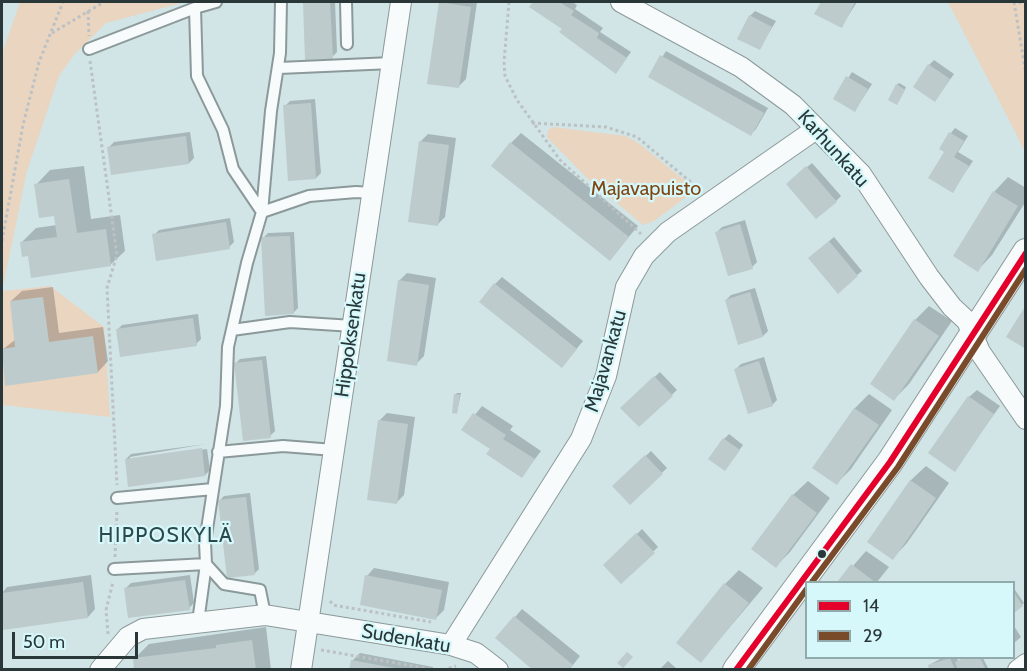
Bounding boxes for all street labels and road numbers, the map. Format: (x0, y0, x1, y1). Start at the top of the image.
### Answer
street label: Karhunkatu (792, 106, 874, 192)
street label: Hippoksenkatu (330, 271, 372, 399)
street label: Majavankatu (580, 307, 632, 415)
street label: Sudenkatu (360, 619, 452, 659)

